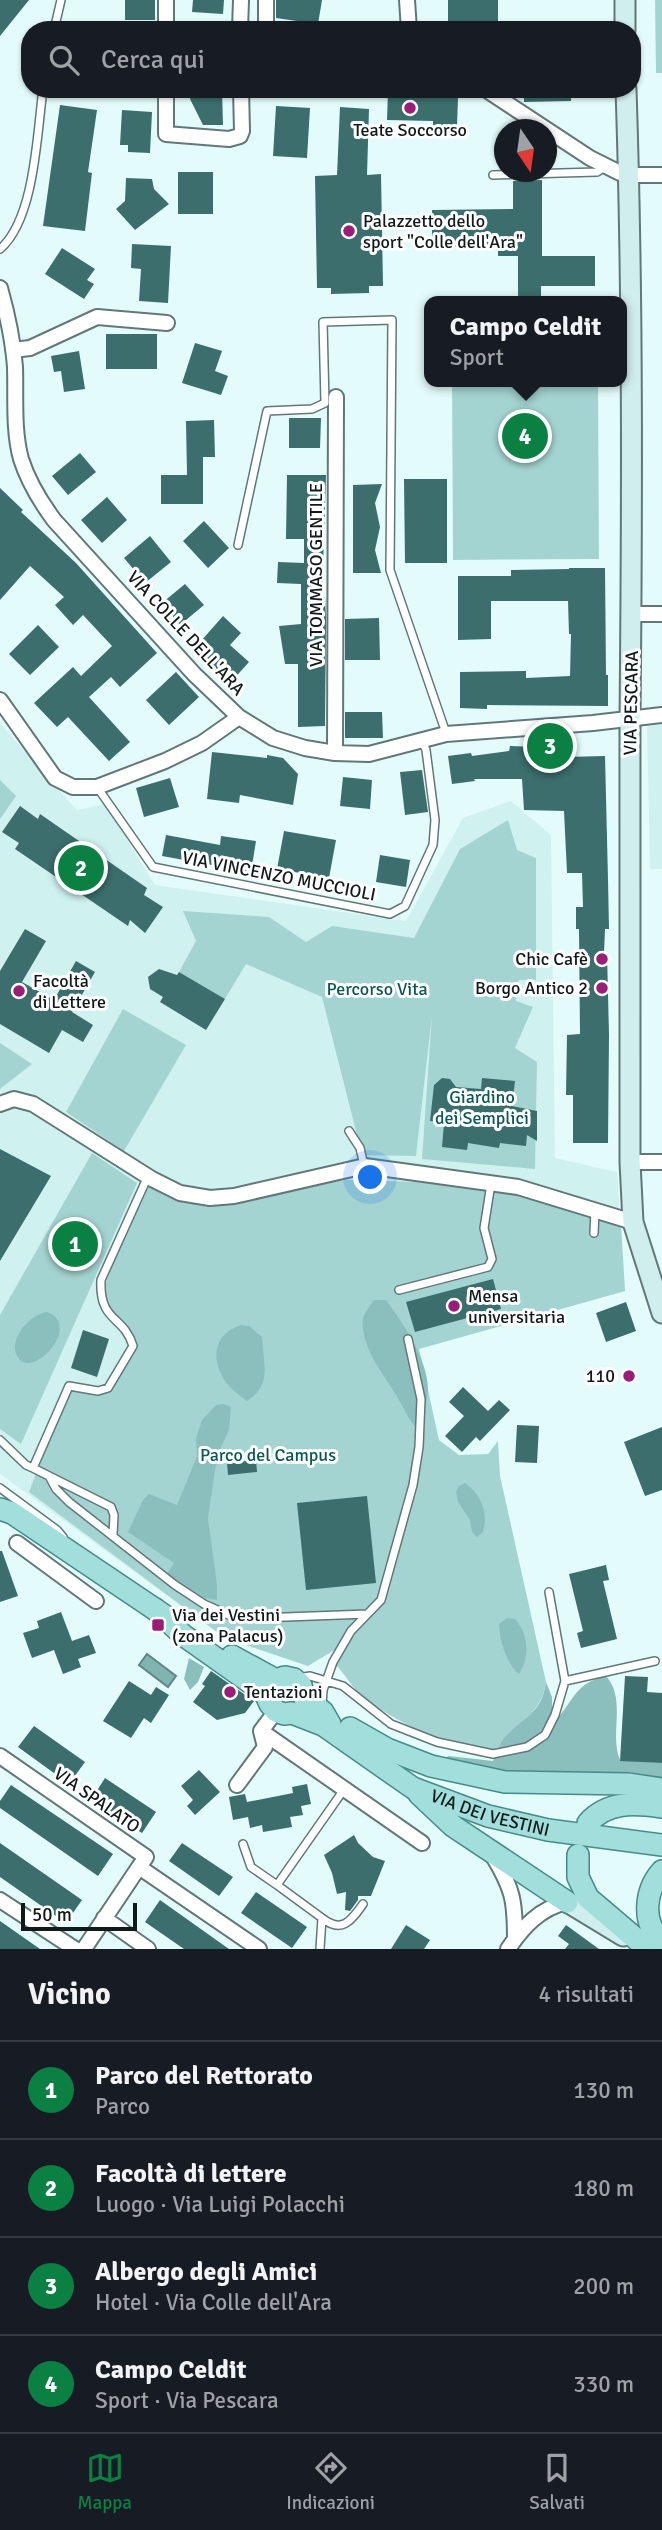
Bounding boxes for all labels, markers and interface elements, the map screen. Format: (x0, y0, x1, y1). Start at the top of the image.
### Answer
search box (21, 21, 641, 98)
icon: search (45, 41, 83, 79)
text: Cerca qui (101, 44, 205, 76)
marker: Teate Soccorso (402, 100, 418, 116)
place label: Teate Soccorso (353, 119, 467, 141)
north arrow (494, 119, 557, 182)
place label: Palazzetto dello sport "Colle dell'Ara" (363, 210, 523, 253)
marker: Palazzetto dello sport "Colle dell'Ara" (341, 223, 357, 239)
popup (424, 296, 627, 387)
text: Campo Celdit (450, 311, 601, 343)
text: Sport (450, 343, 504, 372)
pin: 4 (502, 410, 548, 462)
street label: VIA TOMMASO GENTILE (305, 483, 327, 667)
street label: VIA COLLE DELL'ARA (123, 566, 249, 700)
street label: VIA PESCARA (619, 651, 643, 755)
pin: 3 (527, 720, 573, 772)
pin: 2 (58, 842, 104, 894)
street label: VIA VINCENZO MUCCIOLI (180, 846, 378, 906)
place label: Chic Cafè (515, 948, 588, 970)
marker: Chic Cafè (594, 951, 610, 967)
place label: Facoltà di Lettere (33, 970, 106, 1013)
place label: Borgo Antico 2 (475, 977, 588, 999)
park label: Percorso Vita (326, 978, 428, 1000)
marker: Borgo Antico 2 (594, 980, 610, 996)
marker: Facoltà di Lettere (11, 983, 27, 999)
park label: Giardino dei Semplici (435, 1086, 529, 1129)
your location (353, 1160, 387, 1194)
pin: 1 (52, 1218, 98, 1270)
place label: Mensa universitaria (468, 1285, 565, 1328)
marker: Mensa universitaria (446, 1298, 462, 1314)
place label: 110 (586, 1365, 615, 1387)
marker: 110 (621, 1368, 637, 1384)
park label: Parco del Campus (200, 1444, 336, 1466)
place label: Via dei Vestini (zona Palacus) (172, 1604, 284, 1647)
marker: Via dei Vestini (zona Palacus) (150, 1617, 166, 1633)
place label: Tentazioni (244, 1681, 323, 1703)
marker: Tentazioni (222, 1684, 238, 1700)
street label: VIA SPALATO (50, 1762, 144, 1838)
street label: VIA DEI VESTINI (427, 1785, 552, 1841)
scale bar (21, 1900, 136, 1932)
text: 50 m (32, 1903, 72, 1927)
text: Vicino (28, 1976, 111, 2013)
text: 4 risultati (538, 1980, 634, 2009)
text: Parco del Rettorato (95, 2060, 313, 2092)
text: 1 (45, 2076, 57, 2105)
text: 130 m (573, 2076, 634, 2105)
text: Parco (95, 2092, 150, 2121)
text: Facoltà di lettere (95, 2158, 287, 2190)
text: 2 (45, 2174, 57, 2203)
text: 180 m (573, 2174, 634, 2203)
text: Luogo · Via Luigi Polacchi (95, 2190, 345, 2219)
text: Albergo degli Amici (95, 2256, 317, 2288)
text: 3 (45, 2272, 57, 2301)
text: 200 m (573, 2272, 634, 2301)
text: Hotel · Via Colle dell'Ara (95, 2288, 332, 2317)
text: Campo Celdit (95, 2354, 246, 2386)
text: 4 (45, 2370, 57, 2399)
text: 330 m (573, 2370, 634, 2399)
text: Sport · Via Pescara (95, 2386, 279, 2415)
tab: Mappa (77, 2449, 132, 2515)
tab: Indicazioni (286, 2449, 375, 2515)
tab: Salvati (529, 2449, 585, 2515)

